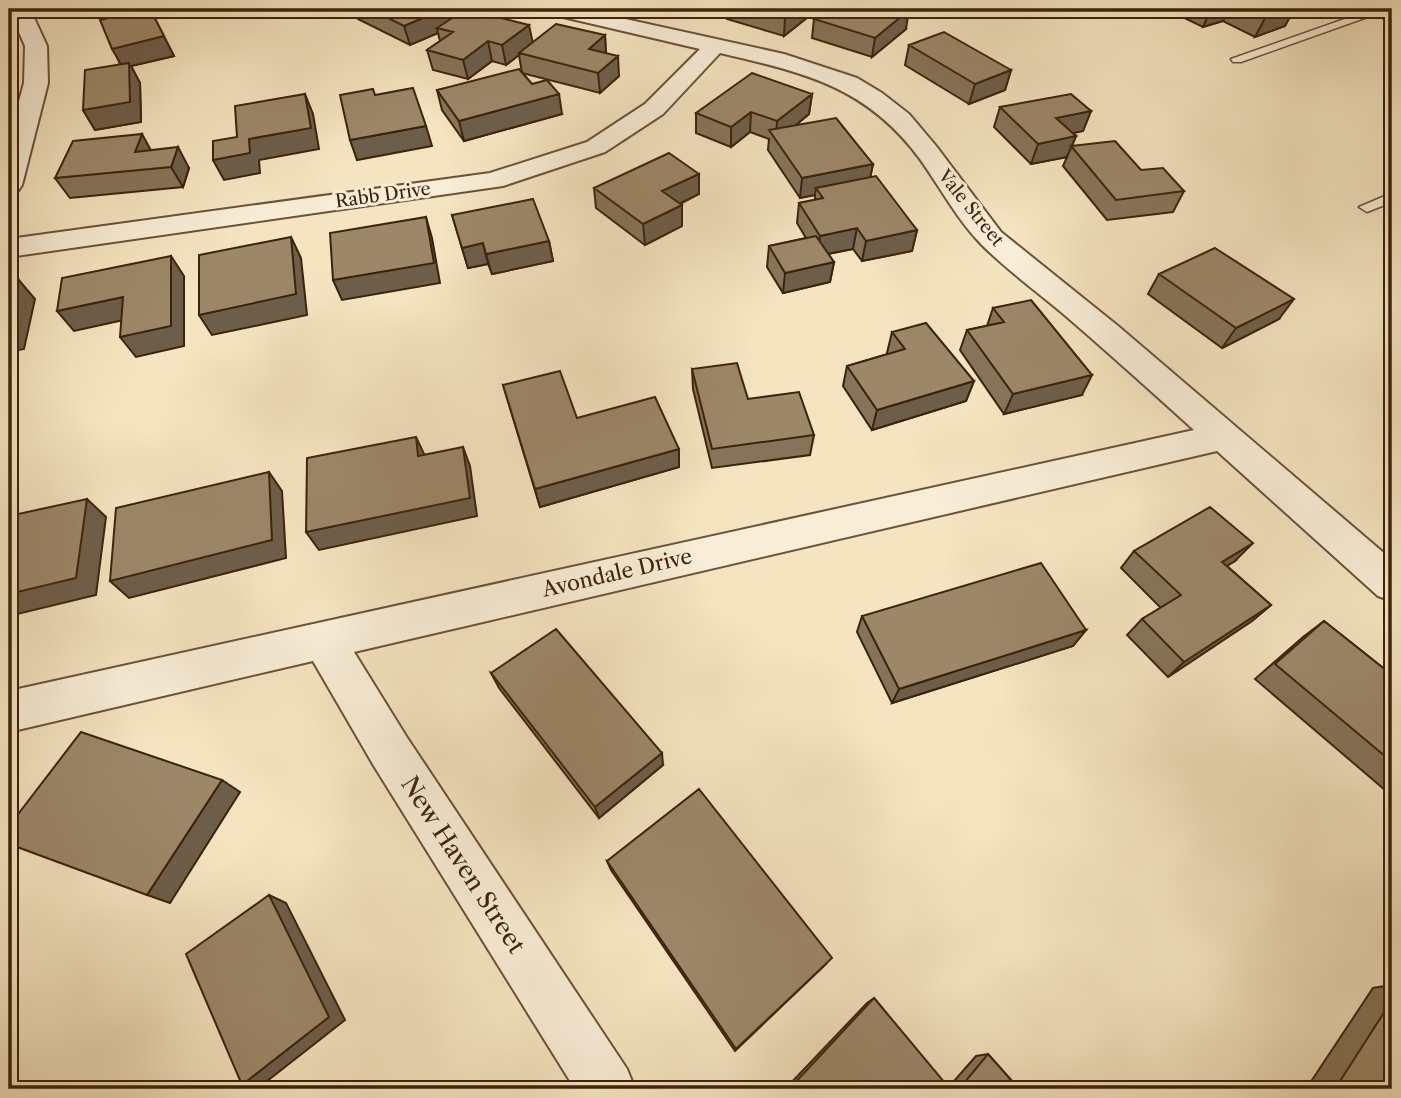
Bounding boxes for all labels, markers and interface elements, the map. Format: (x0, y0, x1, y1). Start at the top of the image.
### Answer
street label: Vale Street (933, 165, 1009, 251)
street label: Rabb Drive (334, 177, 432, 213)
street label: Avondale Drive (539, 543, 694, 602)
street label: New Haven Street (395, 771, 532, 959)

